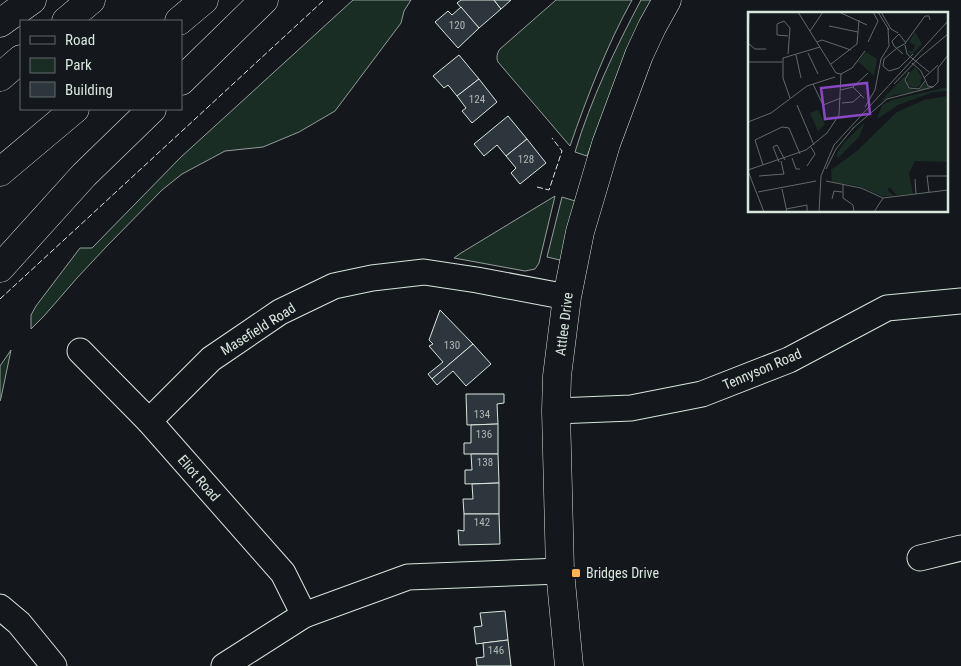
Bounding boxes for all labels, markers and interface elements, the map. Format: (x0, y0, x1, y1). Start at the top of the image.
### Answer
inset map (748, 12, 948, 212)
house number: 120 (449, 19, 465, 32)
legend (20, 20, 182, 110)
text: Road (65, 31, 95, 49)
text: Park (65, 56, 92, 74)
text: Building (65, 81, 113, 99)
house number: 124 (469, 93, 486, 106)
house number: 128 (518, 153, 534, 166)
street label: Attlee Drive (552, 291, 576, 357)
street label: Masefield Road (218, 300, 298, 358)
house number: 130 (444, 339, 460, 352)
street label: Tennyson Road (720, 345, 804, 393)
house number: 134 (474, 408, 491, 421)
house number: 136 (476, 428, 492, 441)
street label: Eliot Road (175, 452, 223, 504)
house number: 138 (477, 456, 493, 469)
house number: 142 (474, 516, 490, 529)
place label: Bridges Drive (586, 565, 660, 581)
marker: Bridges Drive (570, 567, 582, 579)
house number: 146 (488, 644, 504, 657)

